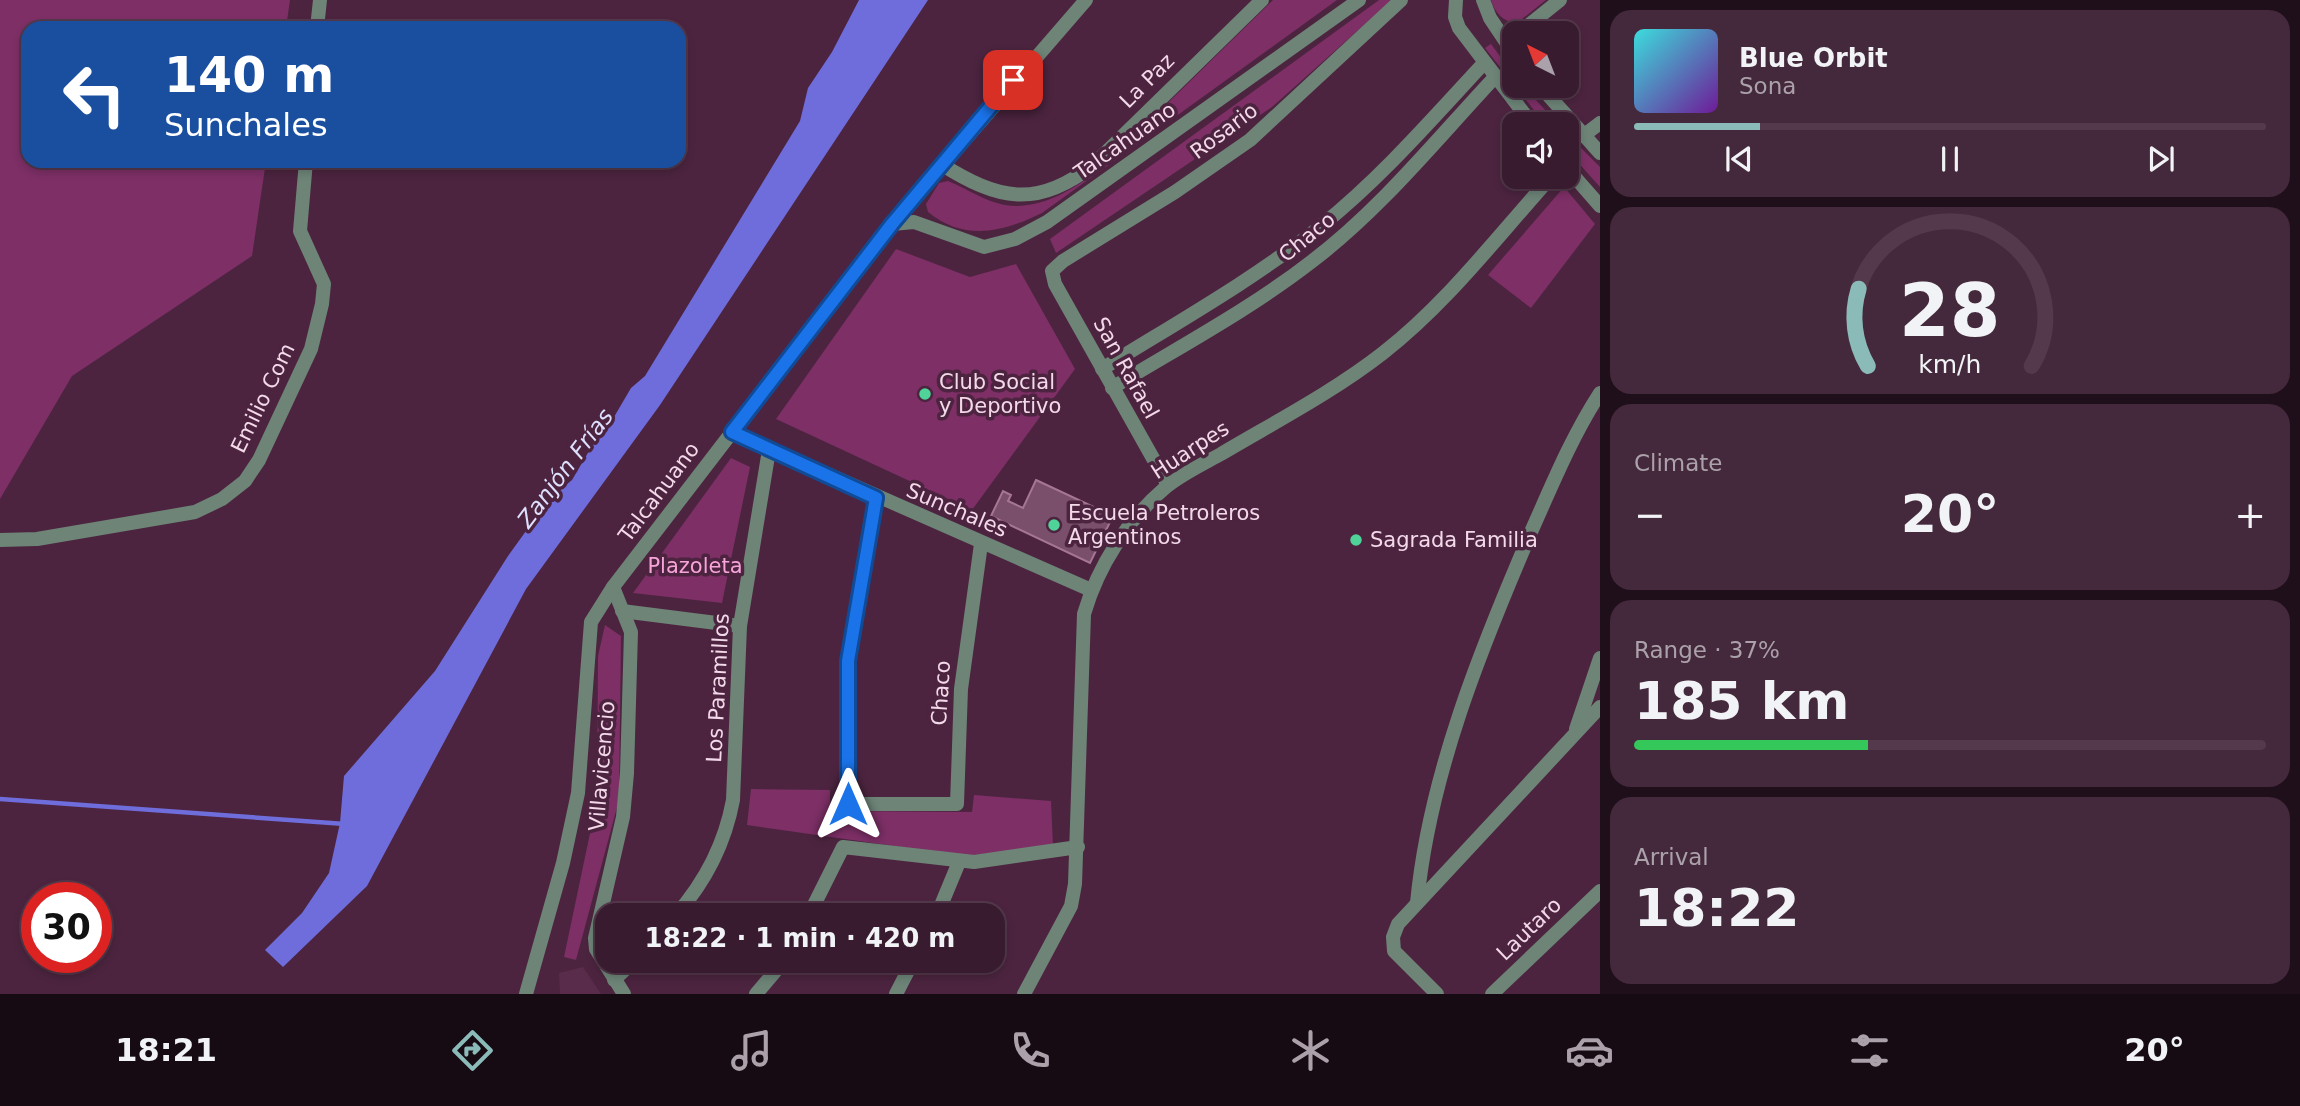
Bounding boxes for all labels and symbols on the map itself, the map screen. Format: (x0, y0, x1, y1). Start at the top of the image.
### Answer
north arrow (1502, 21, 1578, 98)
street label: La Paz (1115, 49, 1179, 113)
pin (983, 50, 1043, 110)
street label: Talcahuano (1069, 97, 1180, 185)
street label: Rosario (1186, 98, 1262, 164)
street label: Chaco (1274, 207, 1340, 267)
street label: San Rafael (1088, 313, 1164, 423)
street label: Emilio Com (226, 339, 300, 457)
place label: Club Social y Deportivo (939, 370, 1061, 418)
marker: Club Social y Deportivo (917, 386, 933, 402)
water label: Zanjón Frías (511, 403, 618, 533)
street label: Huarpes (1147, 416, 1233, 484)
street label: Talcahuano (613, 438, 704, 547)
street label: Sunchales (903, 478, 1011, 542)
place label: Escuela Petroleros Argentinos (1068, 501, 1260, 549)
marker: Escuela Petroleros Argentinos (1046, 517, 1062, 533)
place label: Sagrada Familia (1370, 528, 1538, 552)
marker: Sagrada Familia (1348, 532, 1364, 548)
park label: Plazoleta (647, 554, 743, 578)
street label: Los Paramillos (702, 613, 734, 763)
street label: Chaco (927, 660, 955, 726)
street label: Villavicencio (584, 700, 620, 832)
position arrow (811, 767, 885, 841)
speed limit sign: 30 (21, 882, 112, 973)
street label: Lautaro (1492, 893, 1566, 965)

